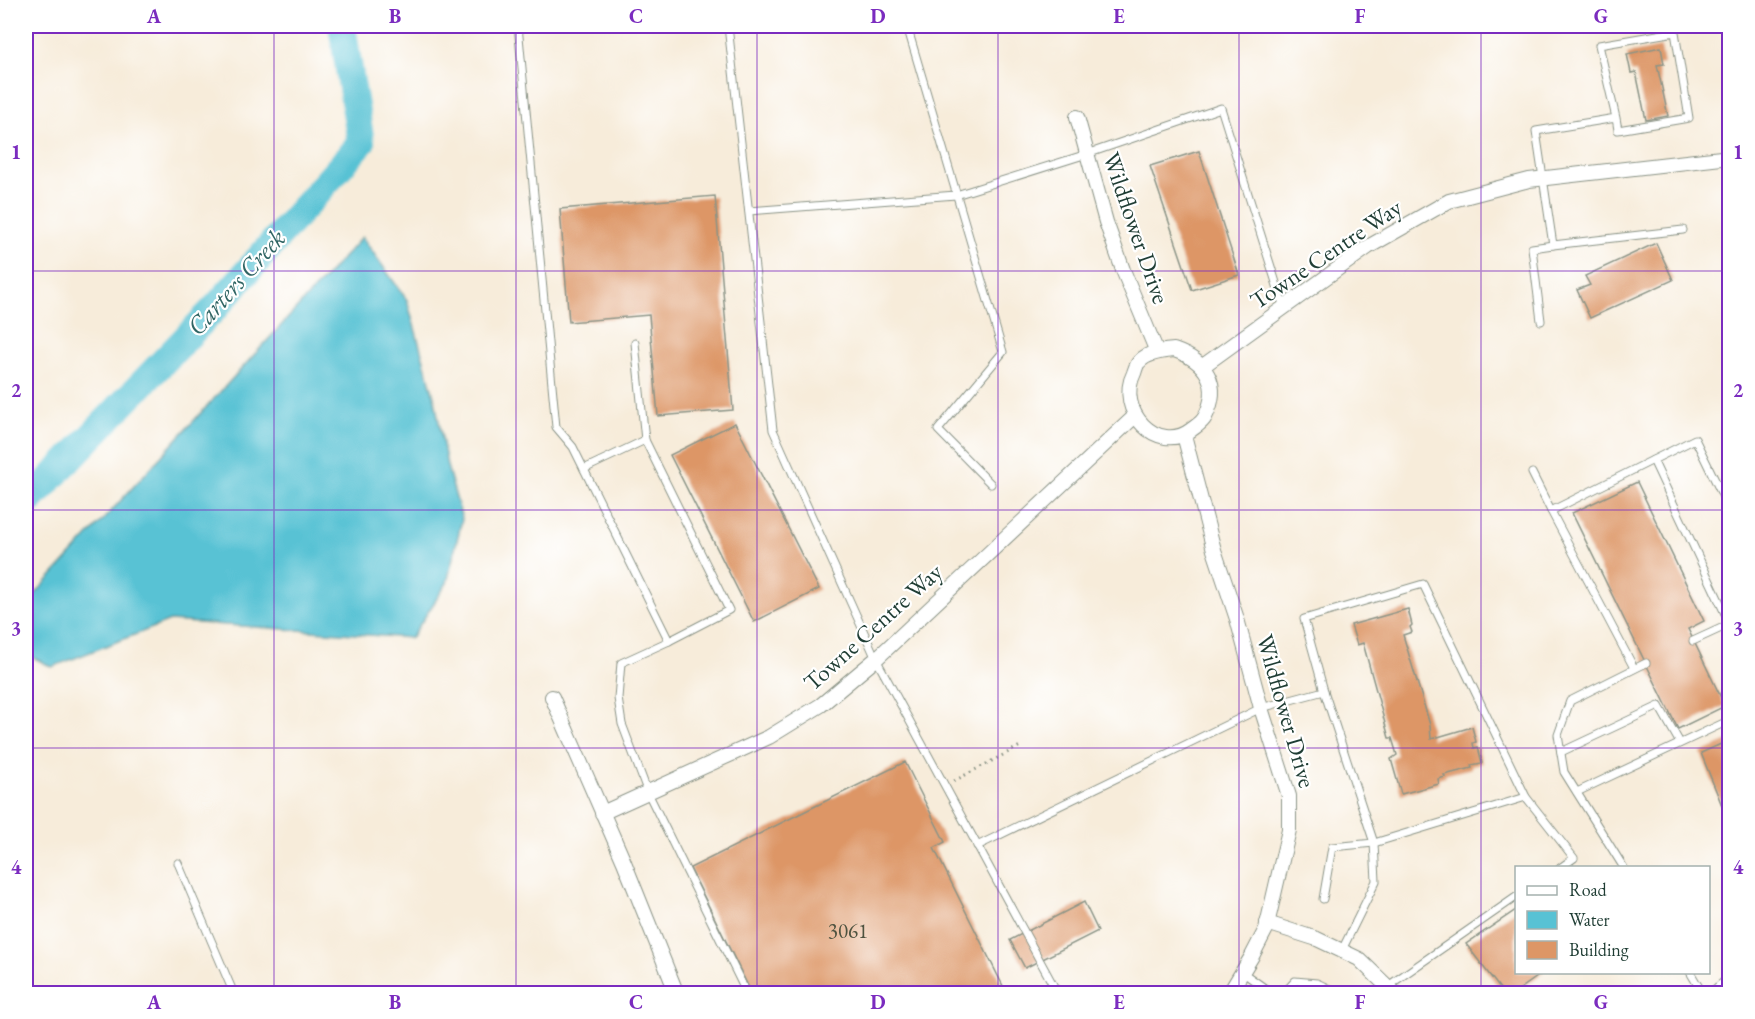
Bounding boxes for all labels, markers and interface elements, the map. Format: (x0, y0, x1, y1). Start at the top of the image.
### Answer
text: A (146, 3, 162, 29)
text: B (389, 3, 401, 29)
text: C (629, 3, 643, 29)
text: D (870, 3, 886, 29)
text: E (1113, 3, 1125, 29)
text: F (1355, 3, 1366, 29)
text: G (1594, 3, 1608, 29)
text: 1 (11, 139, 21, 165)
text: 1 (1733, 139, 1743, 165)
street label: Wildflower Drive (1096, 148, 1177, 308)
street label: Towne Centre Way (1244, 191, 1408, 316)
water label: Carters Creek (179, 221, 293, 343)
text: 2 (11, 377, 22, 403)
text: 2 (1733, 377, 1744, 403)
street label: Towne Centre Way (797, 556, 949, 697)
text: 3 (11, 615, 21, 641)
text: 3 (1733, 615, 1743, 641)
street label: Wildflower Drive (1250, 631, 1323, 791)
text: 4 (11, 854, 22, 880)
text: 4 (1733, 854, 1744, 880)
legend (1515, 866, 1710, 974)
text: Road (1569, 878, 1608, 901)
text: Water (1569, 908, 1610, 931)
house number: 3061 (828, 917, 868, 944)
text: Building (1569, 938, 1629, 961)
text: A (146, 989, 162, 1015)
text: B (389, 989, 401, 1015)
text: C (629, 989, 643, 1015)
text: D (870, 989, 886, 1015)
text: E (1113, 989, 1125, 1015)
text: F (1355, 989, 1366, 1015)
text: G (1594, 989, 1608, 1015)

